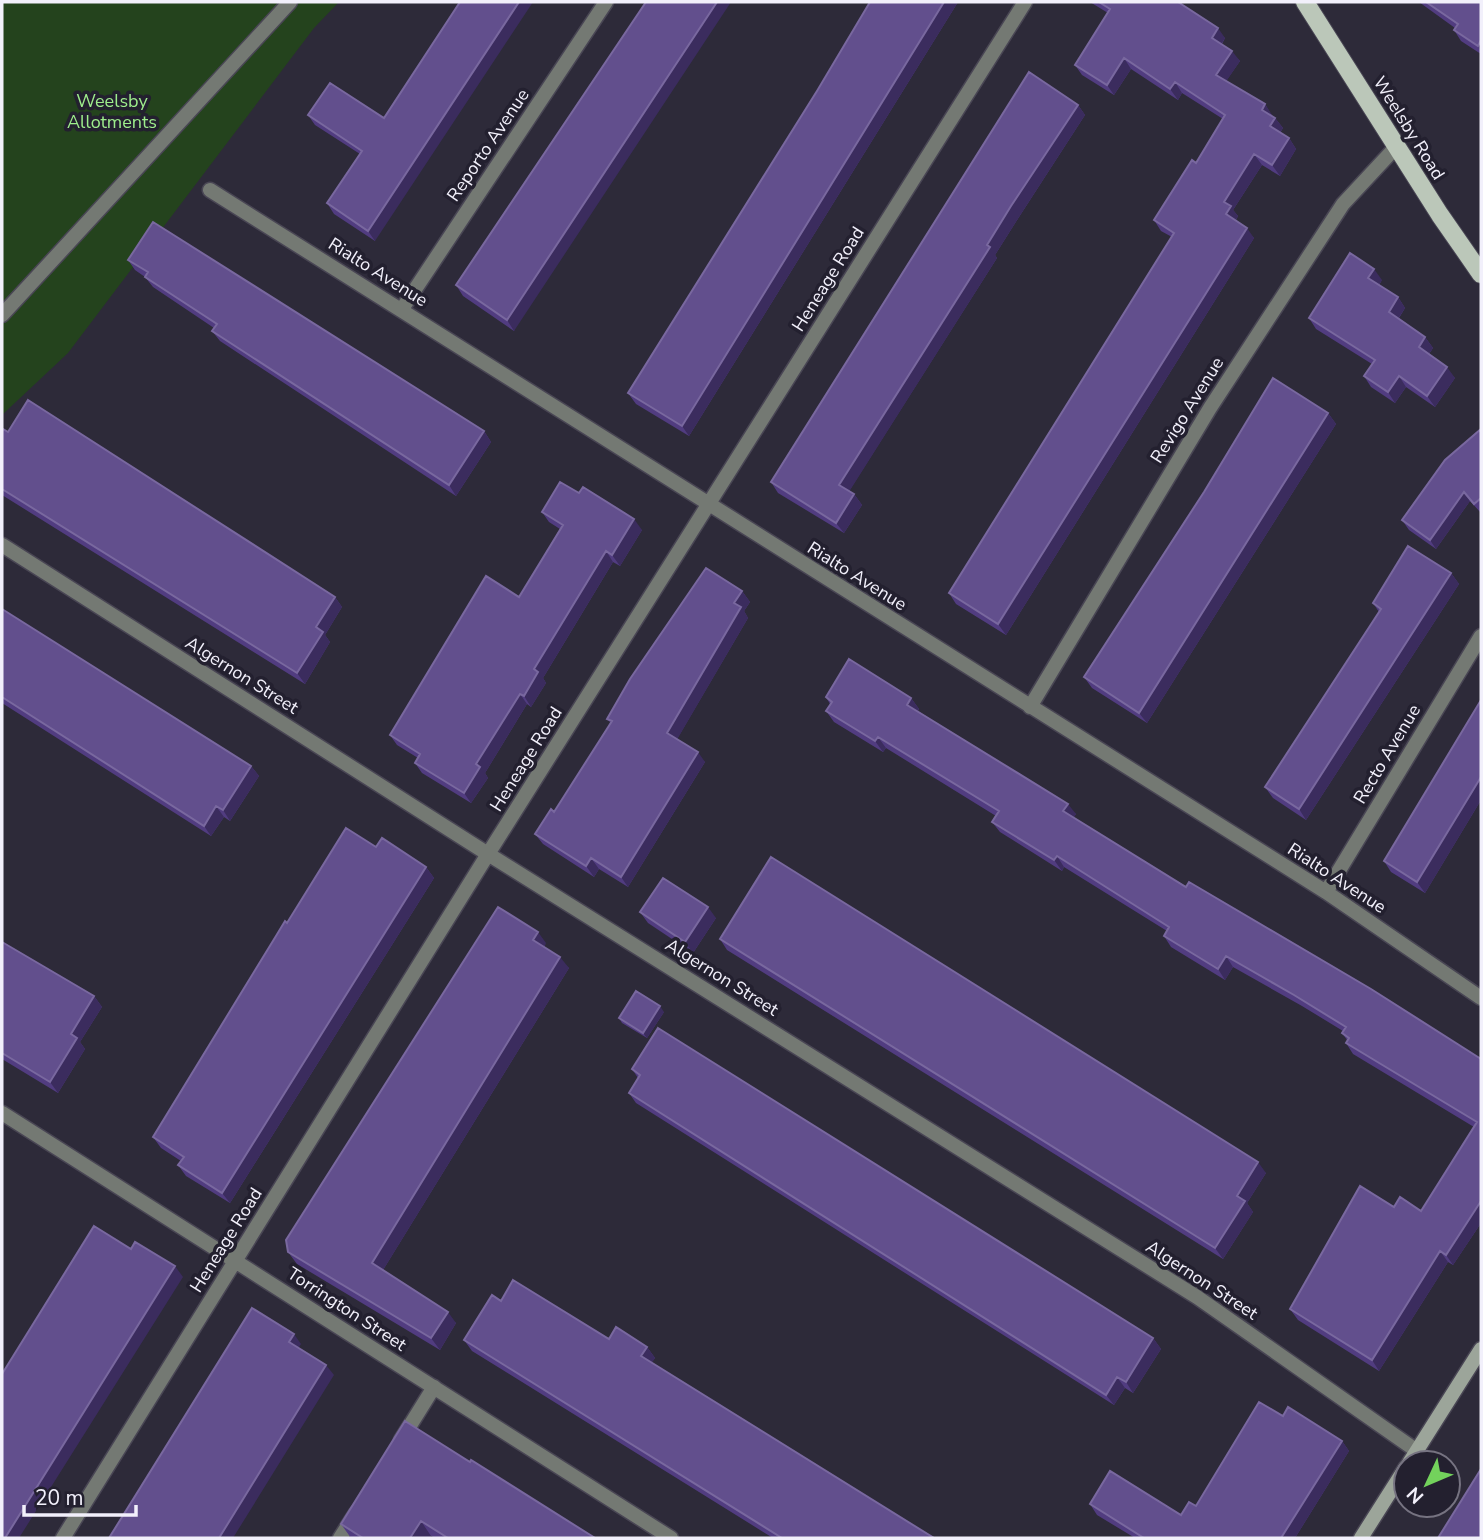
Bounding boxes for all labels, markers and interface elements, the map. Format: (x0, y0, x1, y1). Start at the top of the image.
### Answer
street label: Weelsby Road (1368, 72, 1450, 184)
street label: Reporto Avenue (441, 84, 535, 206)
park label: Weelsby Allotments (67, 89, 157, 134)
street label: Heneage Road (786, 222, 870, 336)
street label: Rialto Avenue (324, 232, 432, 312)
street label: Revigo Avenue (1145, 352, 1229, 468)
street label: Rialto Avenue (803, 536, 911, 616)
street label: Algernon Street (181, 631, 304, 720)
street label: Recto Avenue (1348, 700, 1426, 808)
street label: Heneage Road (484, 702, 568, 816)
street label: Rialto Avenue (1283, 837, 1391, 919)
street label: Algernon Street (661, 933, 784, 1022)
street label: Heneage Road (184, 1183, 268, 1297)
street label: Algernon Street (1141, 1235, 1263, 1326)
street label: Torrington Street (283, 1261, 412, 1357)
north arrow (1392, 1449, 1462, 1519)
scale bar (24, 1474, 136, 1518)
text: N (1401, 1481, 1430, 1509)
text: 20 m (35, 1484, 84, 1512)

